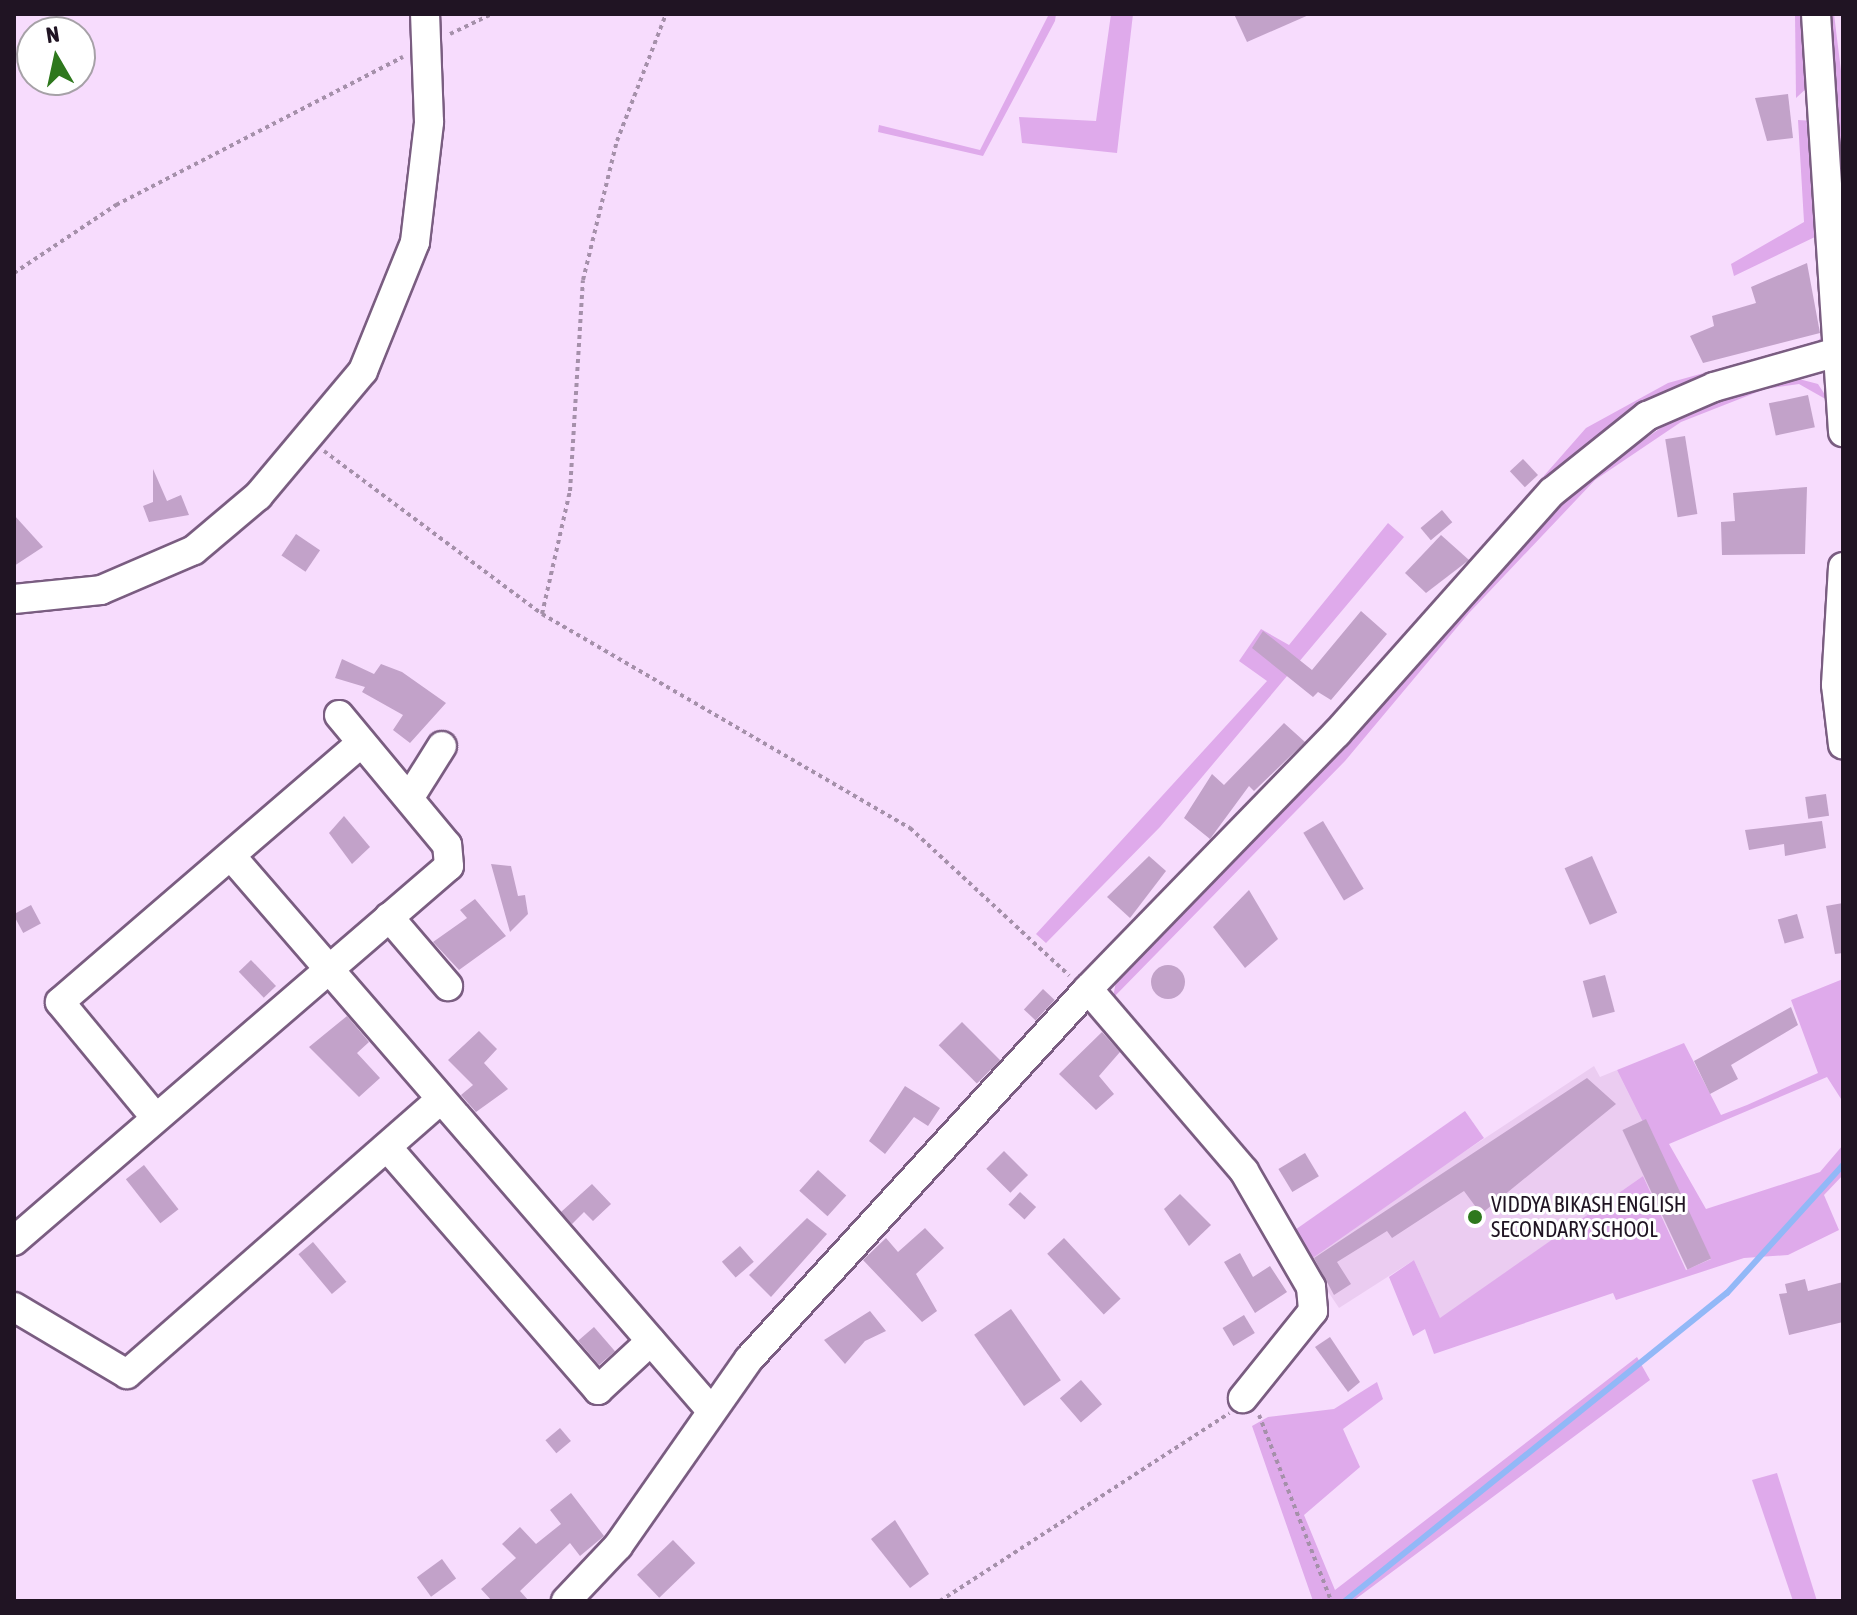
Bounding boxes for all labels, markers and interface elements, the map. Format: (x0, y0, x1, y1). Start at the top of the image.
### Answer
north arrow (16, 16, 96, 96)
text: N (44, 20, 61, 48)
place label: VIDDYA BIKASH ENGLISH SECONDARY SCHOOL (1491, 1191, 1687, 1242)
marker: VIDDYA BIKASH ENGLISH SECONDARY SCHOOL (1466, 1208, 1484, 1226)

